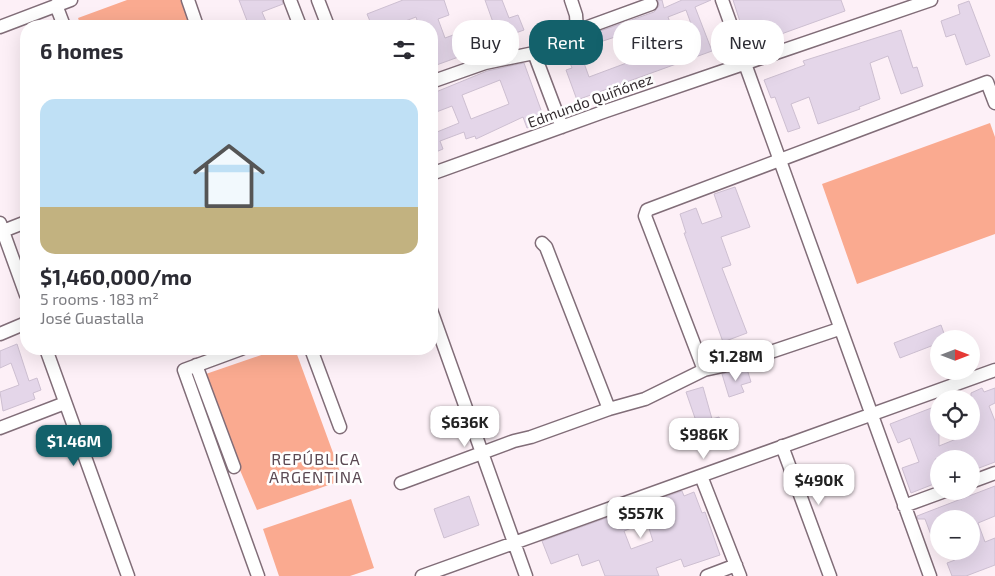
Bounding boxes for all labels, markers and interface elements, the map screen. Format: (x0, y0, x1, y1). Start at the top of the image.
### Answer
chip: Buy (452, 20, 519, 65)
chip: Rent (529, 20, 603, 65)
chip: Filters (613, 20, 701, 65)
chip: New (711, 20, 784, 65)
icon: filters (390, 36, 418, 64)
text: 6 homes (40, 38, 123, 63)
street label: Edmundo Quiñónez (525, 69, 655, 132)
icon: home (184, 131, 274, 221)
text: $1,460,000/mo (40, 264, 192, 289)
text: 5 rooms · 183 m² (40, 289, 159, 308)
text: José Guastalla (40, 308, 144, 327)
north arrow (930, 330, 980, 380)
map controls (930, 330, 980, 560)
pin: $1.28M (695, 340, 777, 382)
text: $1.28M (709, 346, 763, 365)
button: locate (930, 390, 980, 440)
pin: $636K (430, 406, 500, 448)
text: $636K (441, 412, 489, 431)
pin: $986K (669, 418, 739, 460)
pin: $1.46M (33, 424, 115, 467)
text: $986K (680, 424, 728, 443)
text: $1.46M (47, 431, 101, 450)
district label: REPÚBLICA ARGENTINA (269, 449, 363, 486)
button: + (930, 450, 980, 500)
pin: $490K (784, 464, 854, 506)
text: $490K (794, 470, 844, 489)
pin: $557K (606, 496, 676, 539)
text: $557K (618, 503, 664, 522)
button: − (930, 510, 980, 560)

